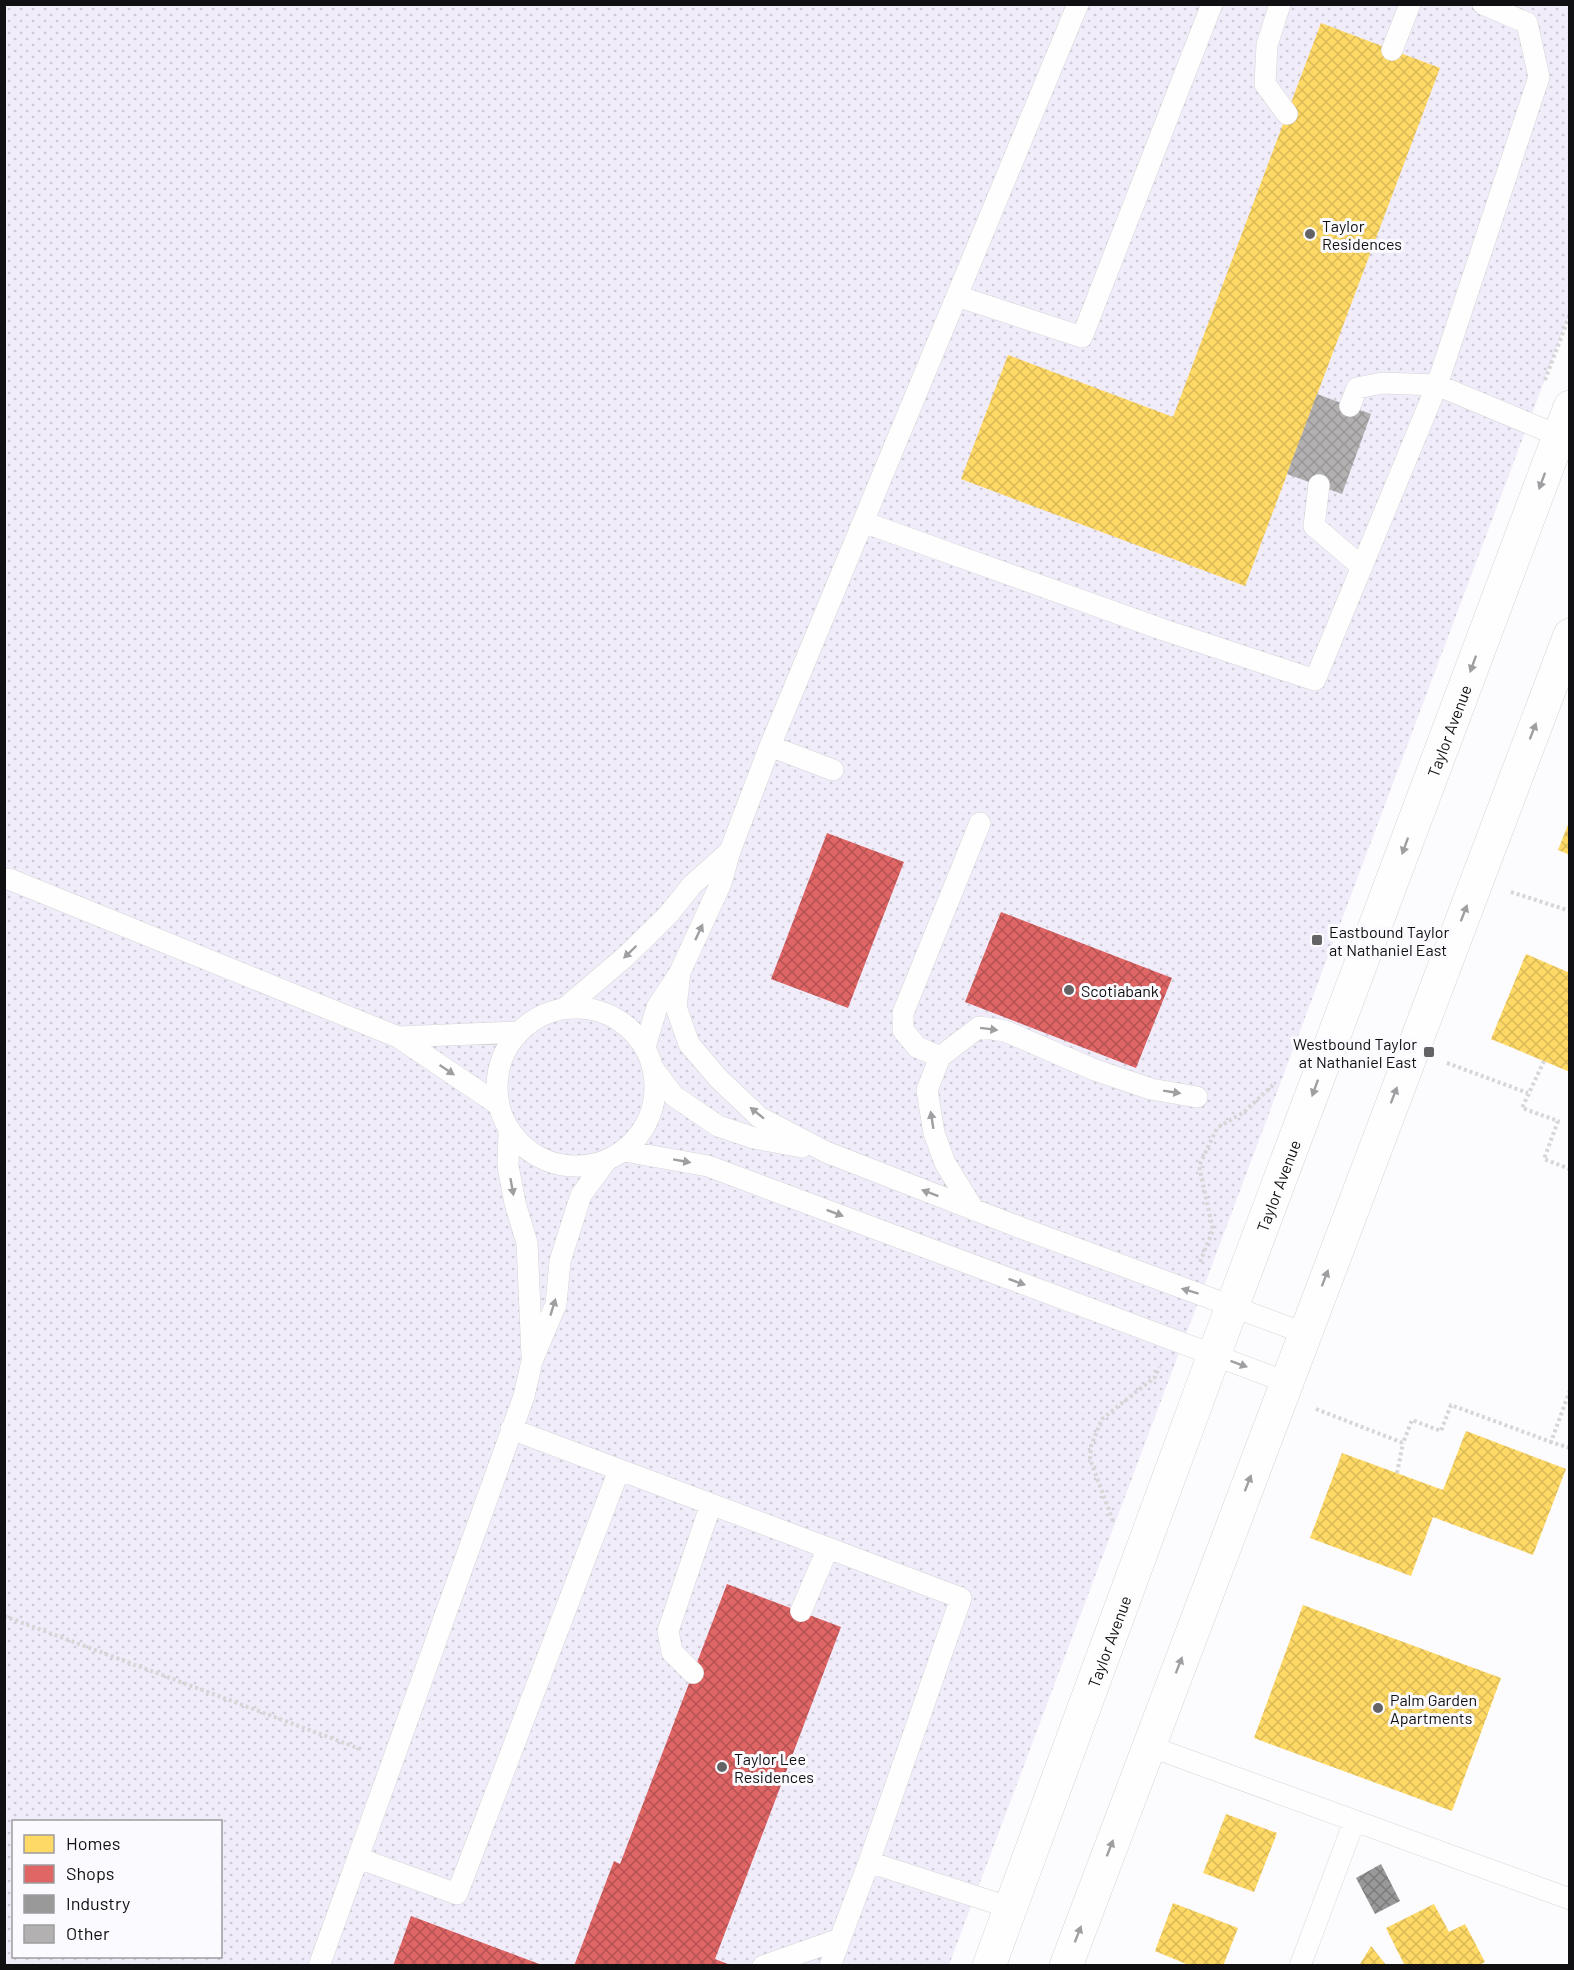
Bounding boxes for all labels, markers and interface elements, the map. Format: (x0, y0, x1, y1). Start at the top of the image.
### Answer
place label: Taylor Residences (1322, 216, 1402, 253)
marker: Taylor Residences (1303, 227, 1317, 241)
one-way arrow (1536, 472, 1546, 490)
one-way arrow (1468, 655, 1478, 673)
street label: Taylor Avenue (1423, 682, 1474, 779)
one-way arrow (1529, 722, 1538, 740)
one-way arrow (1400, 838, 1410, 856)
one-way arrow (1459, 904, 1469, 922)
place label: Eastbound Taylor at Nathaniel East (1329, 922, 1449, 959)
one-way arrow (694, 924, 703, 941)
marker: Eastbound Taylor at Nathaniel East (1310, 933, 1324, 947)
one-way arrow (623, 945, 638, 958)
place label: Scotiabank (1081, 981, 1159, 1000)
marker: Scotiabank (1062, 983, 1076, 997)
one-way arrow (979, 1024, 998, 1034)
place label: Westbound Taylor at Nathaniel East (1293, 1034, 1417, 1071)
marker: Westbound Taylor at Nathaniel East (1422, 1045, 1436, 1059)
one-way arrow (438, 1064, 455, 1075)
one-way arrow (1309, 1079, 1319, 1097)
one-way arrow (1390, 1086, 1400, 1104)
one-way arrow (1163, 1088, 1182, 1097)
one-way arrow (749, 1107, 765, 1120)
one-way arrow (927, 1110, 936, 1129)
street label: Taylor Avenue (1252, 1137, 1303, 1234)
one-way arrow (672, 1157, 691, 1166)
one-way arrow (508, 1178, 517, 1197)
one-way arrow (921, 1188, 939, 1197)
one-way arrow (826, 1209, 844, 1219)
one-way arrow (1321, 1269, 1330, 1287)
one-way arrow (1008, 1277, 1026, 1287)
one-way arrow (1181, 1286, 1199, 1295)
one-way arrow (549, 1298, 558, 1316)
one-way arrow (1231, 1360, 1249, 1370)
one-way arrow (1243, 1474, 1253, 1492)
street label: Taylor Avenue (1083, 1593, 1134, 1690)
one-way arrow (1174, 1656, 1184, 1674)
place label: Palm Garden Apartments (1390, 1690, 1477, 1727)
marker: Palm Garden Apartments (1371, 1701, 1385, 1715)
place label: Taylor Lee Residences (734, 1749, 814, 1786)
marker: Taylor Lee Residences (715, 1760, 729, 1774)
legend (12, 1820, 222, 1958)
text: Homes (66, 1832, 120, 1854)
one-way arrow (1106, 1839, 1116, 1857)
text: Shops (66, 1862, 115, 1884)
text: Industry (66, 1892, 130, 1914)
text: Other (66, 1922, 110, 1944)
one-way arrow (1074, 1925, 1083, 1943)

